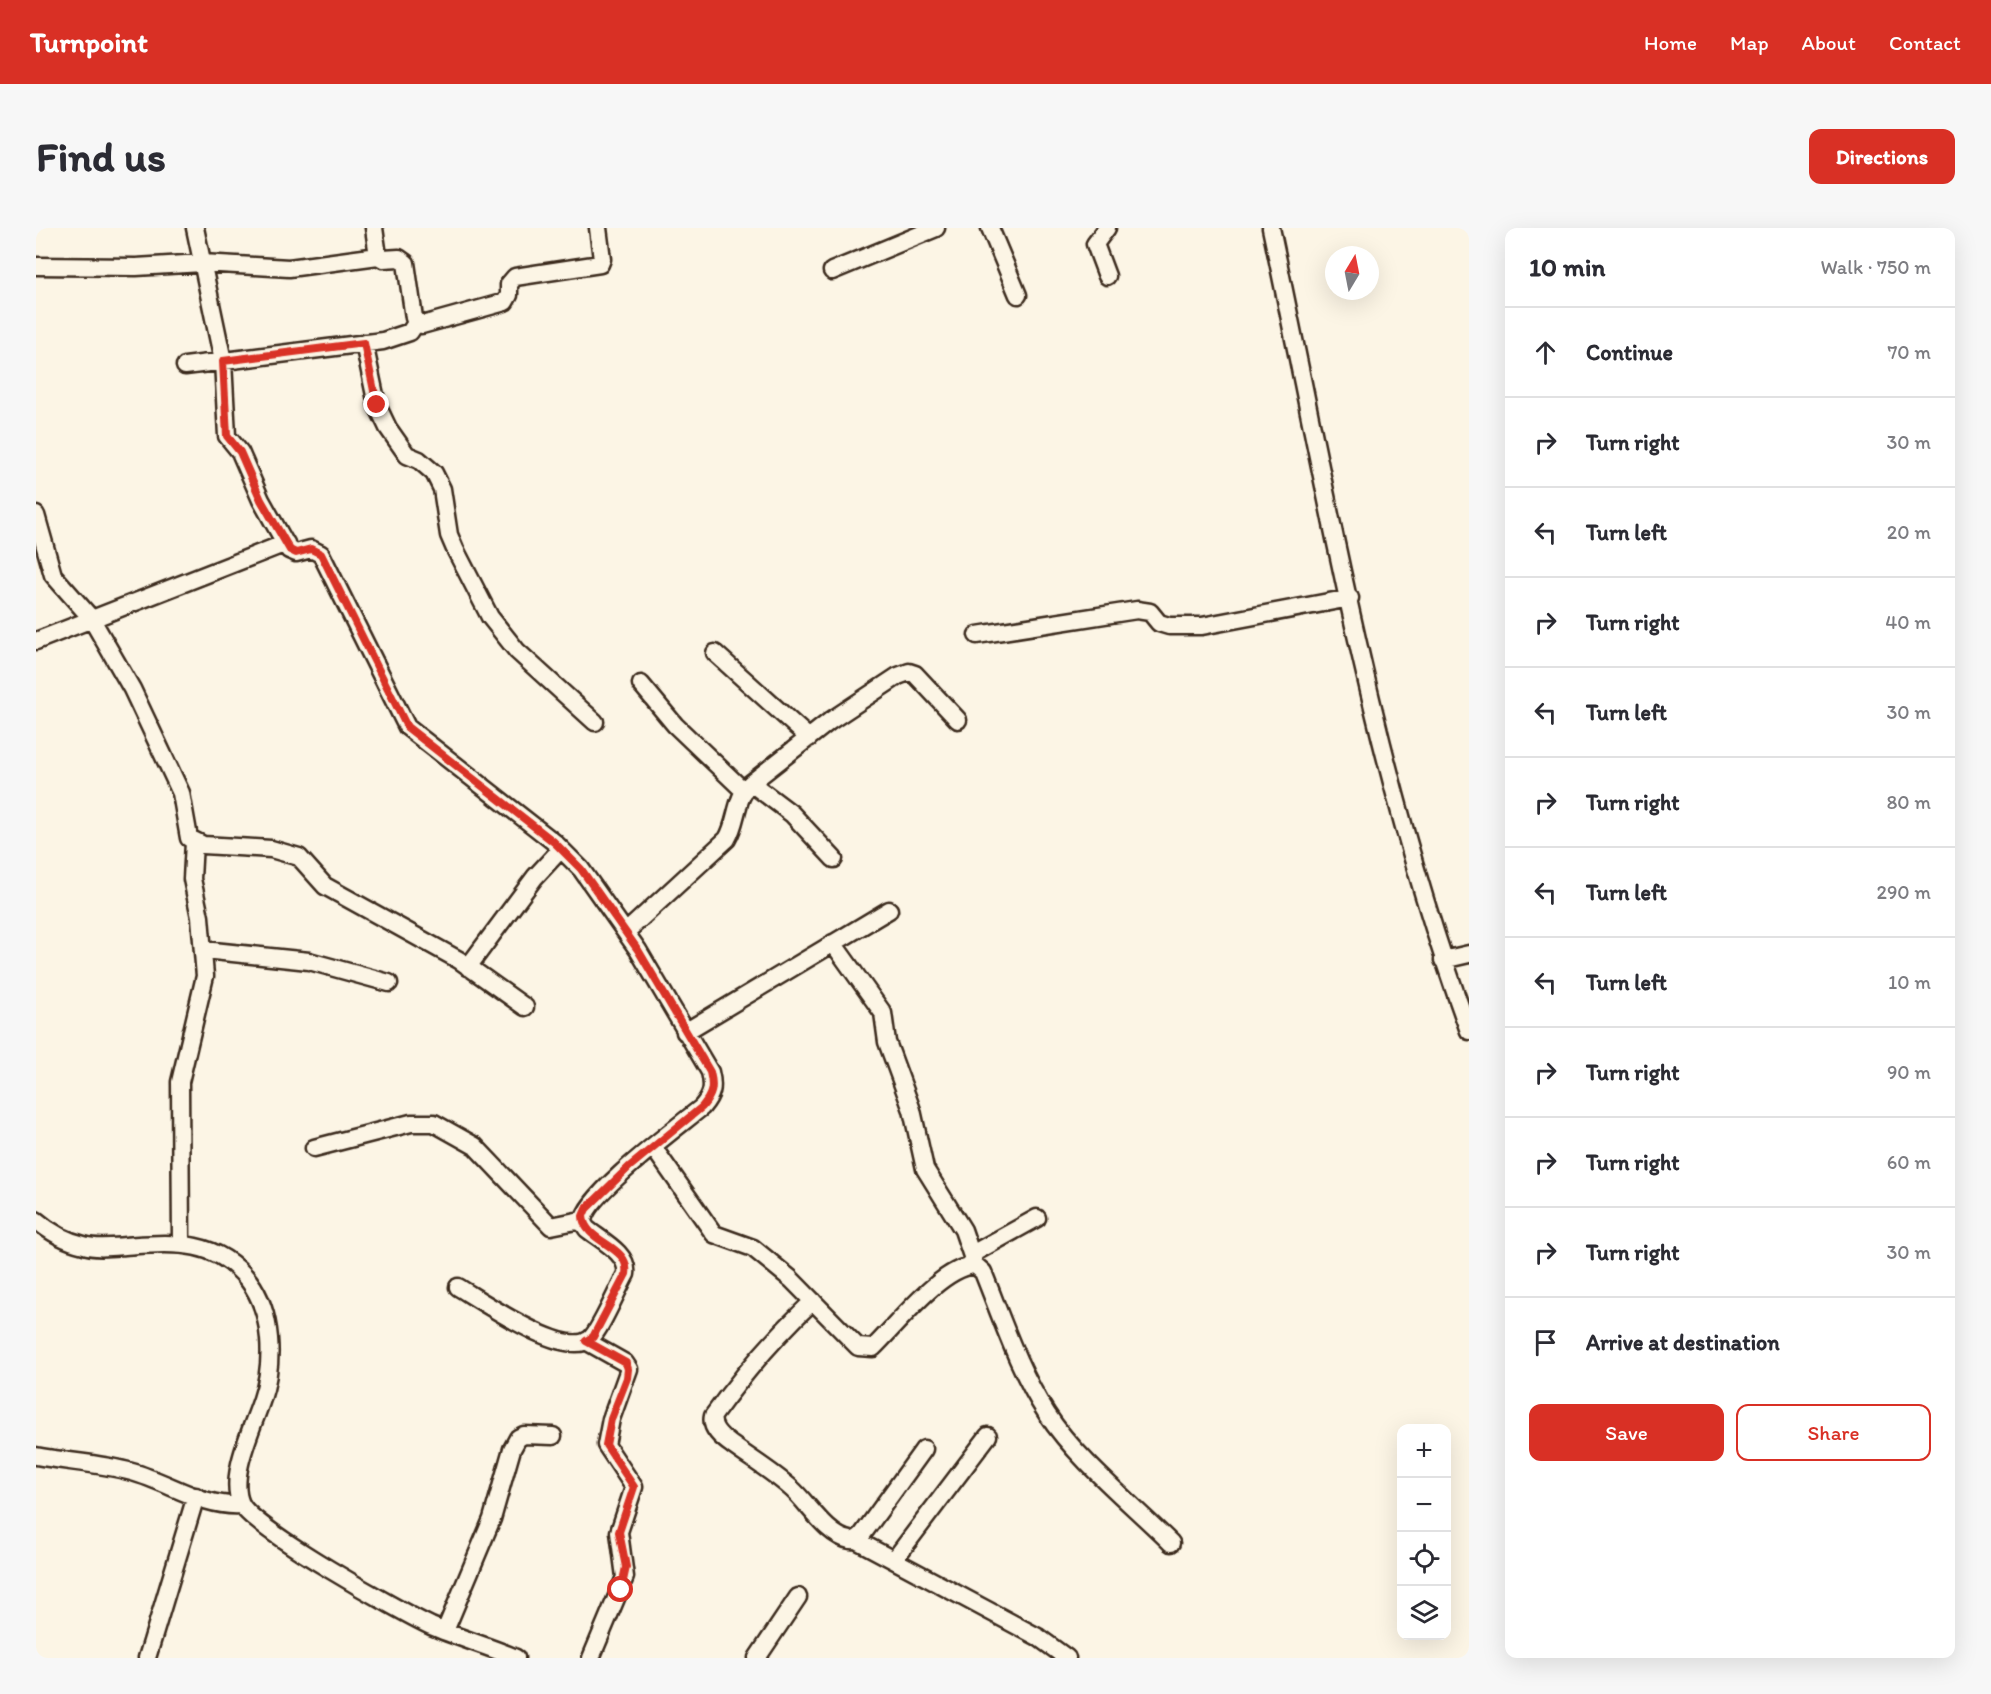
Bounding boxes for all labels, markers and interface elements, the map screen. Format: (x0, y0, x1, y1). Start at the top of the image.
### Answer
text: Turnpoint (30, 25, 148, 59)
text: Home (1644, 30, 1697, 55)
text: Map (1730, 30, 1769, 55)
text: About (1802, 30, 1856, 55)
text: Contact (1889, 30, 1961, 55)
button: Directions (1809, 129, 1955, 184)
text: Find us (36, 131, 166, 182)
north arrow (1325, 246, 1379, 300)
text: 10 min (1529, 251, 1605, 283)
text: Walk · 750 m (1820, 255, 1931, 279)
icon: ahead (1529, 336, 1562, 369)
text: Continue (1586, 339, 1673, 366)
text: 70 m (1887, 340, 1931, 364)
route end (363, 391, 389, 417)
icon: right (1529, 426, 1562, 459)
text: Turn right (1586, 429, 1680, 456)
text: 30 m (1886, 430, 1931, 454)
icon: left (1529, 516, 1562, 549)
text: Turn left (1586, 519, 1667, 546)
text: 20 m (1887, 520, 1931, 544)
icon: right (1529, 606, 1562, 639)
text: Turn right (1586, 609, 1680, 636)
text: 40 m (1885, 610, 1931, 634)
icon: left (1529, 696, 1562, 729)
text: Turn left (1586, 699, 1667, 726)
text: 30 m (1886, 700, 1931, 724)
icon: right (1529, 786, 1562, 819)
text: Turn right (1586, 789, 1680, 816)
text: 80 m (1886, 790, 1931, 814)
icon: left (1529, 876, 1562, 909)
text: Turn left (1586, 879, 1667, 906)
text: 290 m (1876, 880, 1931, 904)
icon: left (1529, 966, 1562, 999)
text: Turn left (1586, 969, 1667, 996)
text: 10 m (1888, 970, 1931, 994)
icon: right (1529, 1056, 1562, 1089)
text: Turn right (1586, 1059, 1680, 1086)
text: 90 m (1887, 1060, 1931, 1084)
icon: right (1529, 1146, 1562, 1179)
text: Turn right (1586, 1149, 1680, 1176)
text: 60 m (1887, 1150, 1931, 1174)
icon: right (1529, 1236, 1562, 1269)
text: Turn right (1586, 1239, 1680, 1266)
text: 30 m (1886, 1240, 1931, 1264)
icon: arrive (1529, 1326, 1562, 1359)
text: Arrive at destination (1586, 1329, 1780, 1356)
button: Save (1529, 1404, 1724, 1461)
button: Share (1736, 1404, 1931, 1461)
map controls (1397, 1424, 1451, 1640)
button: + (1397, 1424, 1451, 1478)
button: − (1397, 1478, 1451, 1532)
button: locate (1397, 1532, 1451, 1586)
route start (607, 1576, 633, 1602)
button: layers (1397, 1586, 1451, 1640)

